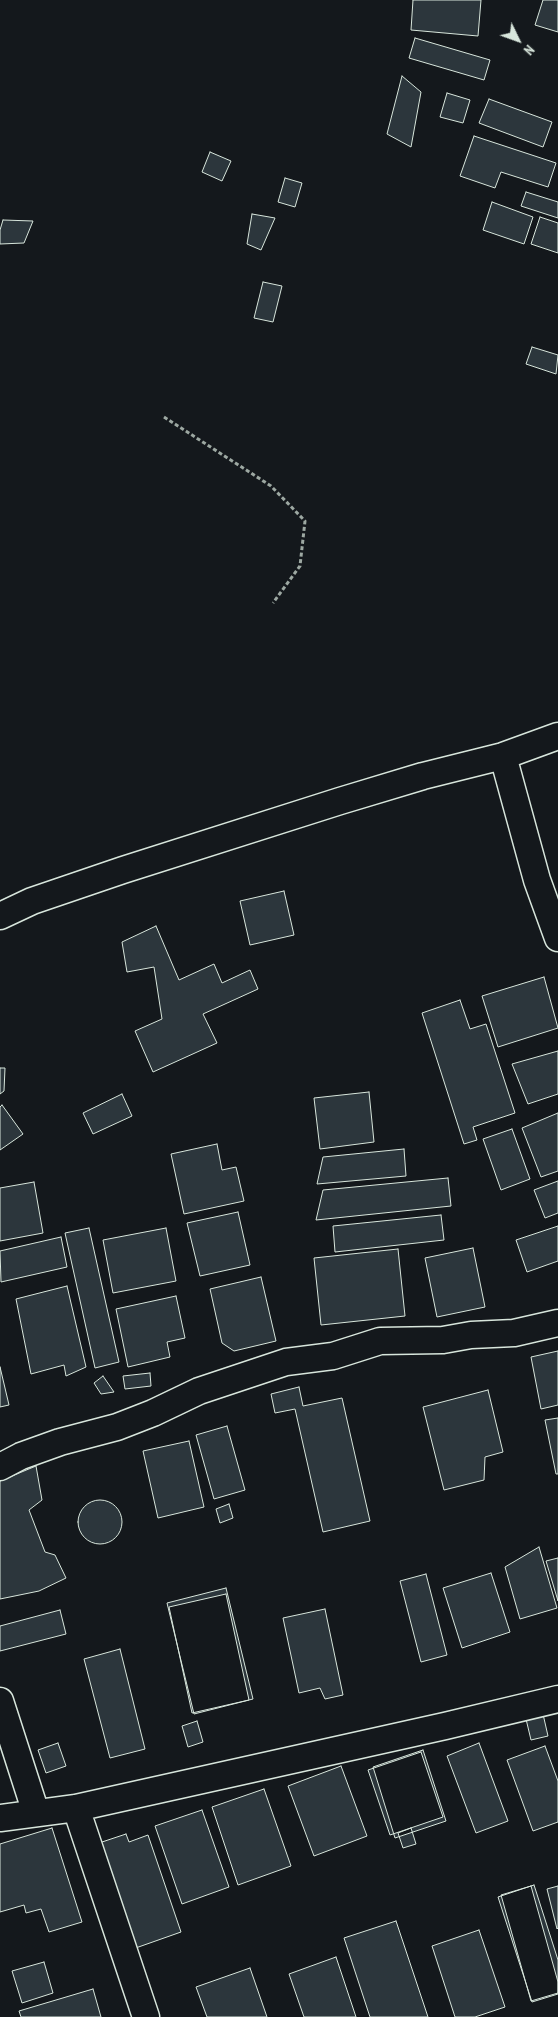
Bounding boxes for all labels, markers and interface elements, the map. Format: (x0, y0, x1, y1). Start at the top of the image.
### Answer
north arrow (493, 15, 543, 65)
text: N (520, 41, 538, 59)

